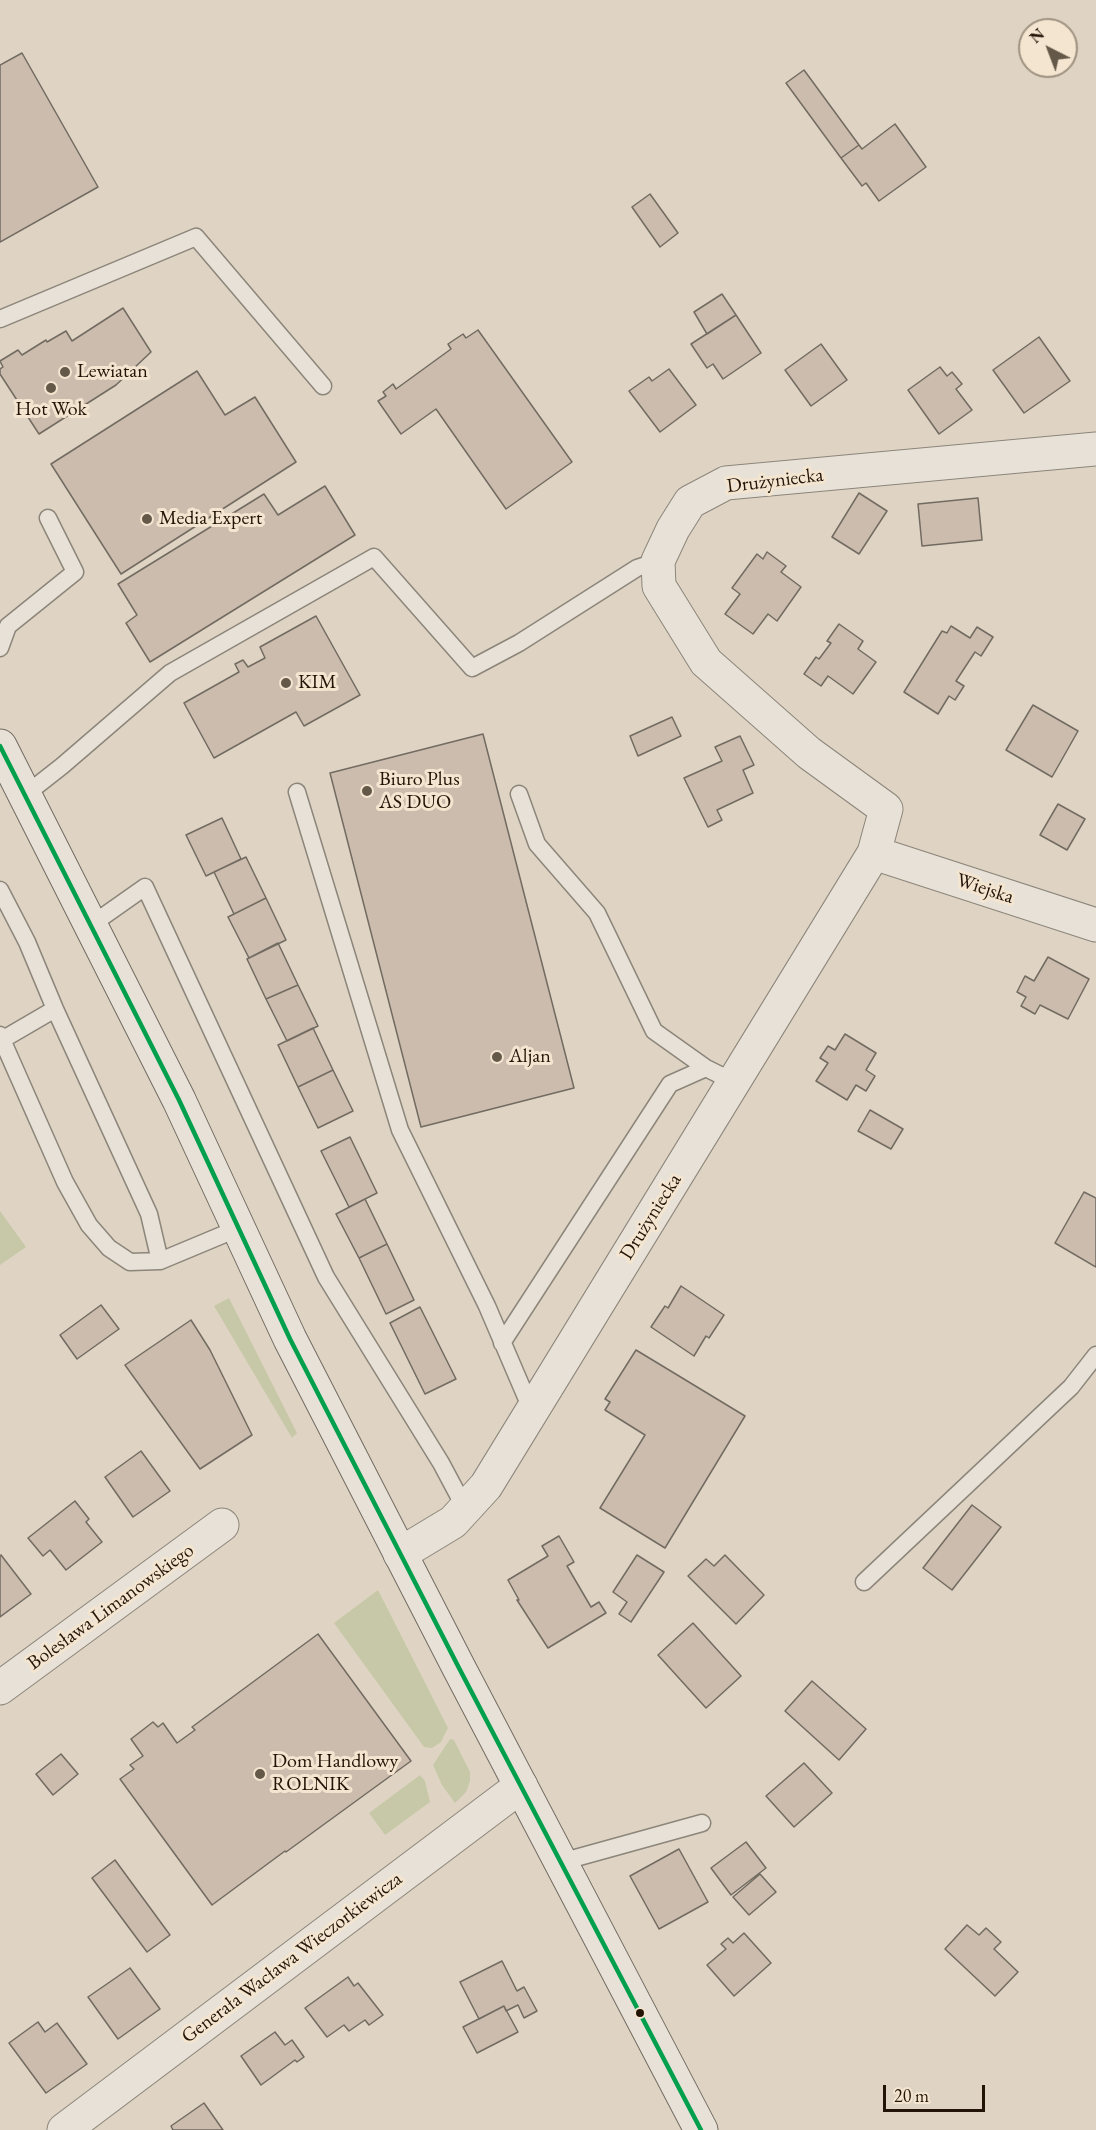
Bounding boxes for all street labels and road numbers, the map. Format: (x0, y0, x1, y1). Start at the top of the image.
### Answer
street label: Drużyniecka (725, 463, 825, 499)
street label: Wiejska (953, 868, 1017, 910)
street label: Drużyniecka (615, 1169, 687, 1265)
street label: Bolesława Limanowskiego (23, 1538, 199, 1676)
street label: Generała Wacława Wieczorkiewicza (177, 1867, 407, 2049)

